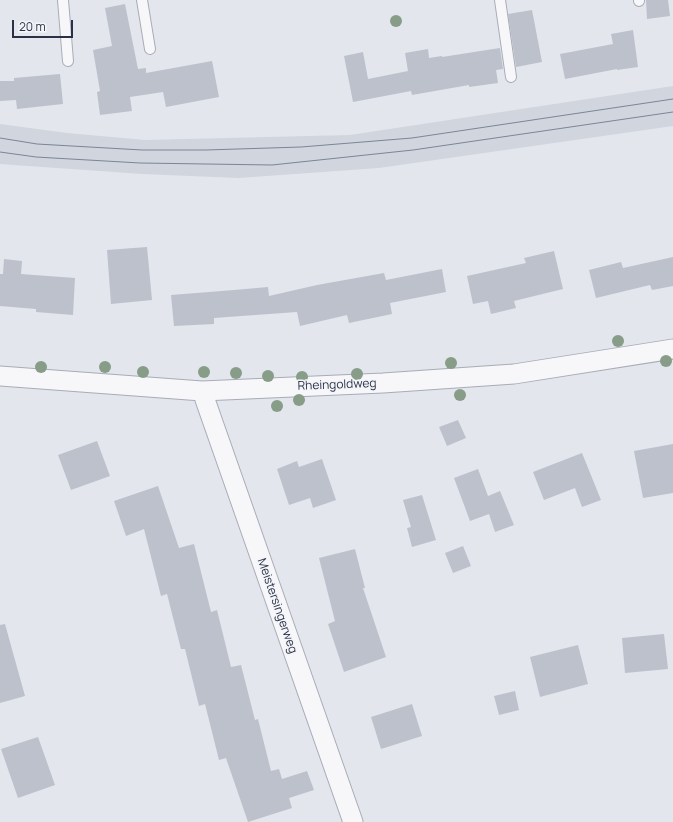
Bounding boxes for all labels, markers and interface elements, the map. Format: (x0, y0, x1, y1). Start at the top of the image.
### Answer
scale bar (14, 12, 75, 38)
text: 20 m (19, 18, 46, 35)
street label: Rheingoldweg (297, 376, 377, 394)
street label: Meistersingerweg (254, 557, 300, 655)

